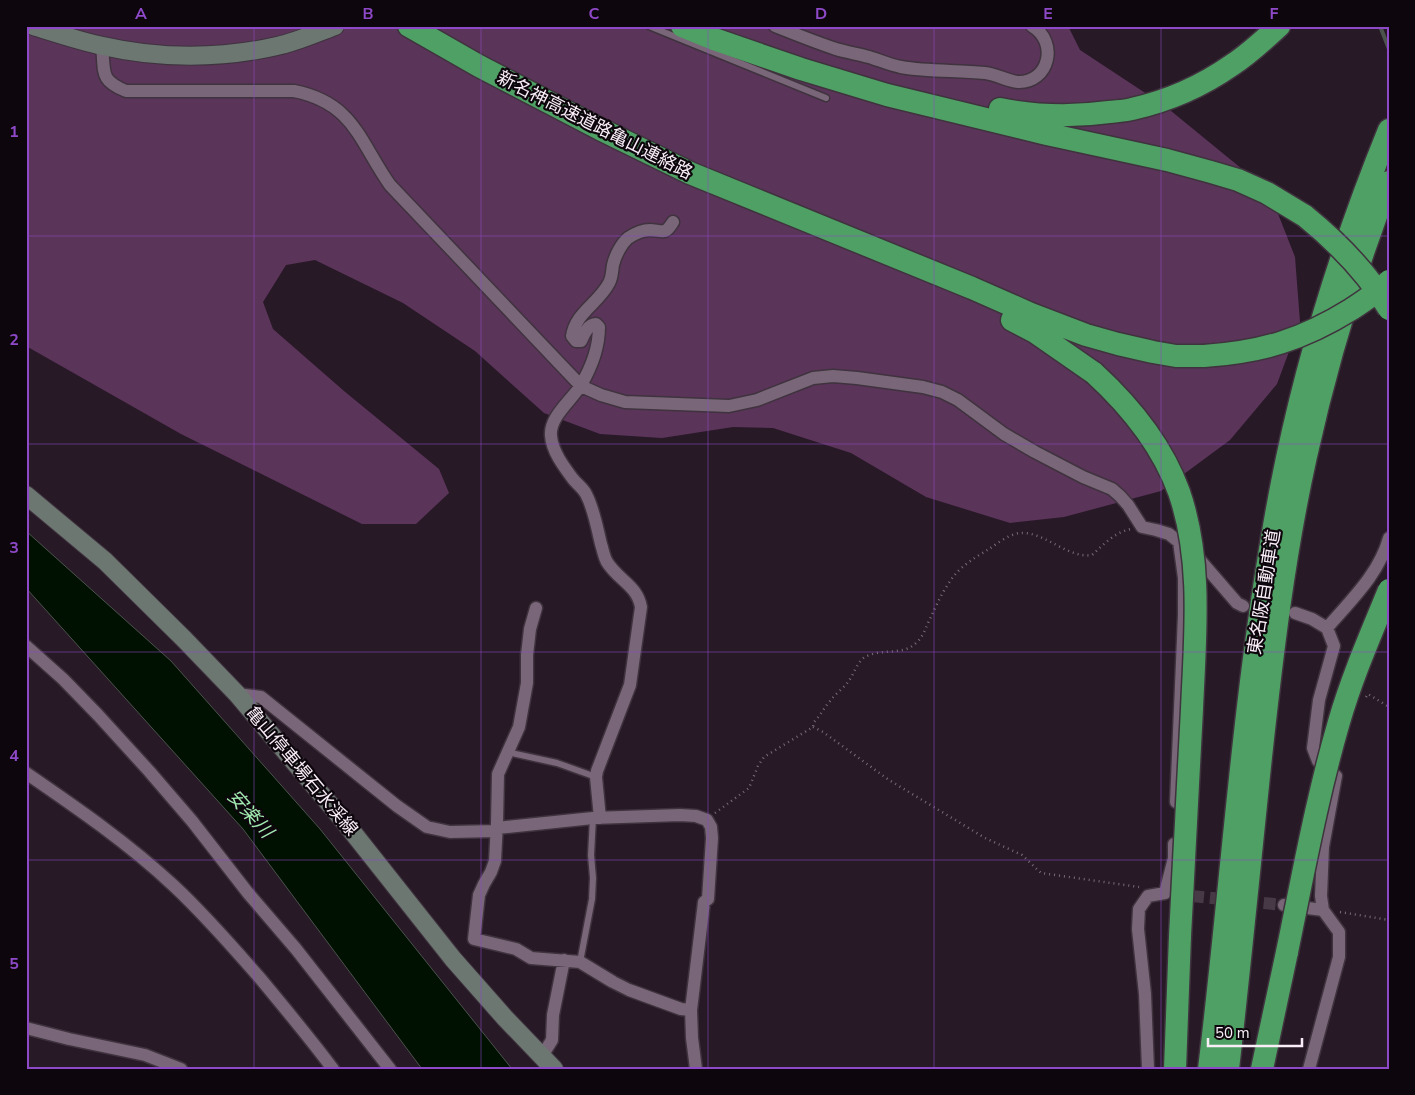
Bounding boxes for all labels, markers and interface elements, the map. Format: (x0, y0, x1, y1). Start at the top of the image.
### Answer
text: A (135, 3, 147, 25)
text: B (362, 3, 374, 25)
text: C (589, 3, 600, 25)
text: D (815, 3, 827, 25)
text: E (1043, 3, 1053, 25)
text: F (1270, 3, 1279, 25)
street label: 新名神高速道路亀山連絡路 (493, 65, 697, 185)
text: 1 (9, 121, 19, 143)
text: 2 (9, 329, 19, 351)
street label: 東名阪自動車道 (1242, 528, 1286, 656)
text: 3 (9, 537, 19, 559)
street label: 亀山停車場石水渓線 (241, 701, 363, 841)
text: 4 (9, 745, 19, 767)
water label: 安楽川 (221, 784, 280, 845)
text: 5 (9, 953, 19, 975)
scale bar (1208, 1015, 1301, 1047)
text: 50 m (1215, 1023, 1250, 1043)

